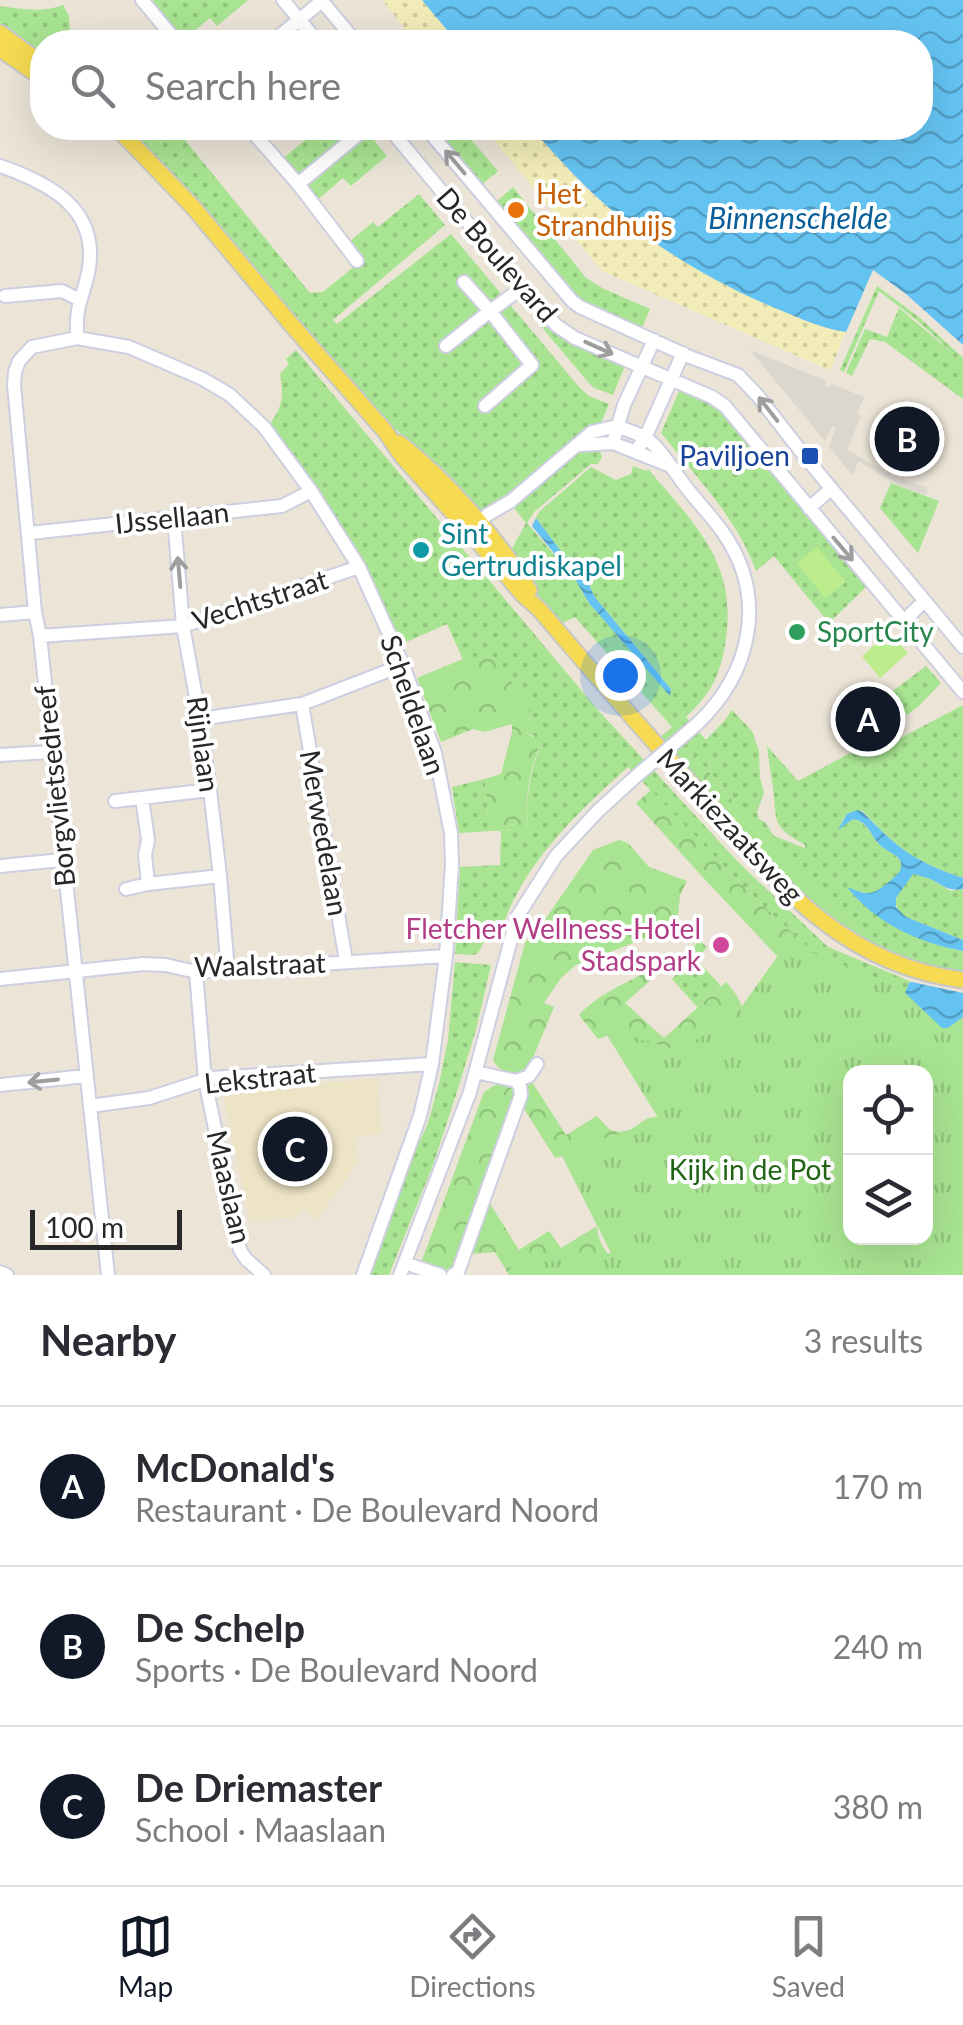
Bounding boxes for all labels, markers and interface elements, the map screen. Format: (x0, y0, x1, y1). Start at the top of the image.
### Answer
search box (30, 30, 933, 140)
icon: search (65, 58, 120, 113)
text: Search here (145, 62, 341, 108)
one-way arrow (444, 149, 466, 175)
place label: Het Strandhuijs (536, 176, 673, 242)
street label: De Boulevard (430, 180, 565, 328)
marker: Het Strandhuijs (505, 199, 527, 221)
water label: Binnenschelde (708, 199, 888, 235)
one-way arrow (583, 340, 614, 358)
one-way arrow (758, 397, 780, 423)
pin: B (874, 402, 940, 476)
place label: Paviljoen (679, 438, 790, 472)
marker: Paviljoen (799, 445, 821, 467)
street label: IJssellaan (113, 494, 231, 540)
place label: Sint Gertrudiskapel (441, 516, 622, 582)
one-way arrow (832, 536, 854, 562)
marker: Sint Gertrudiskapel (410, 539, 432, 561)
one-way arrow (169, 557, 188, 589)
street label: Vechtstraat (188, 561, 332, 637)
place label: SportCity (817, 614, 934, 648)
marker: SportCity (786, 621, 808, 643)
street label: Scheldelaan (374, 630, 454, 779)
your location (595, 650, 646, 701)
pin: A (836, 682, 900, 756)
street label: Borgvlietsedreef (27, 684, 81, 888)
street label: Rijnlaan (180, 694, 228, 794)
street label: Markiezaatsweg (650, 741, 811, 910)
street label: Merwedelaan (294, 747, 356, 918)
place label: Fletcher Wellness-Hotel Stadspark (406, 911, 702, 977)
marker: Fletcher Wellness-Hotel Stadspark (710, 934, 732, 956)
street label: Waalstraat (194, 945, 326, 983)
street label: Lekstraat (202, 1054, 317, 1100)
map controls (843, 1065, 933, 1245)
button: locate (843, 1065, 933, 1155)
one-way arrow (28, 1071, 60, 1090)
pin: C (262, 1112, 328, 1186)
street label: Maaslaan (200, 1127, 260, 1247)
park label: Kijk in de Pot (669, 1152, 831, 1186)
button: layers (843, 1155, 933, 1245)
scale bar (30, 1205, 182, 1250)
text: 100 m (45, 1210, 124, 1244)
text: Nearby (40, 1315, 177, 1365)
text: 3 results (804, 1321, 923, 1360)
text: McDonald's (135, 1444, 335, 1490)
text: A (61, 1467, 84, 1506)
text: 170 m (833, 1467, 923, 1506)
text: Restaurant · De Boulevard Noord (135, 1490, 599, 1529)
text: De Schelp (135, 1604, 305, 1650)
text: B (62, 1627, 83, 1666)
text: 240 m (833, 1627, 923, 1666)
text: Sports · De Boulevard Noord (135, 1650, 538, 1689)
text: De Driemaster (135, 1764, 382, 1810)
text: C (62, 1787, 83, 1826)
text: 380 m (833, 1787, 923, 1826)
text: School · Maaslaan (135, 1810, 386, 1849)
tab: Map (118, 1909, 173, 2003)
tab: Directions (409, 1909, 536, 2003)
tab: Saved (772, 1909, 845, 2003)

